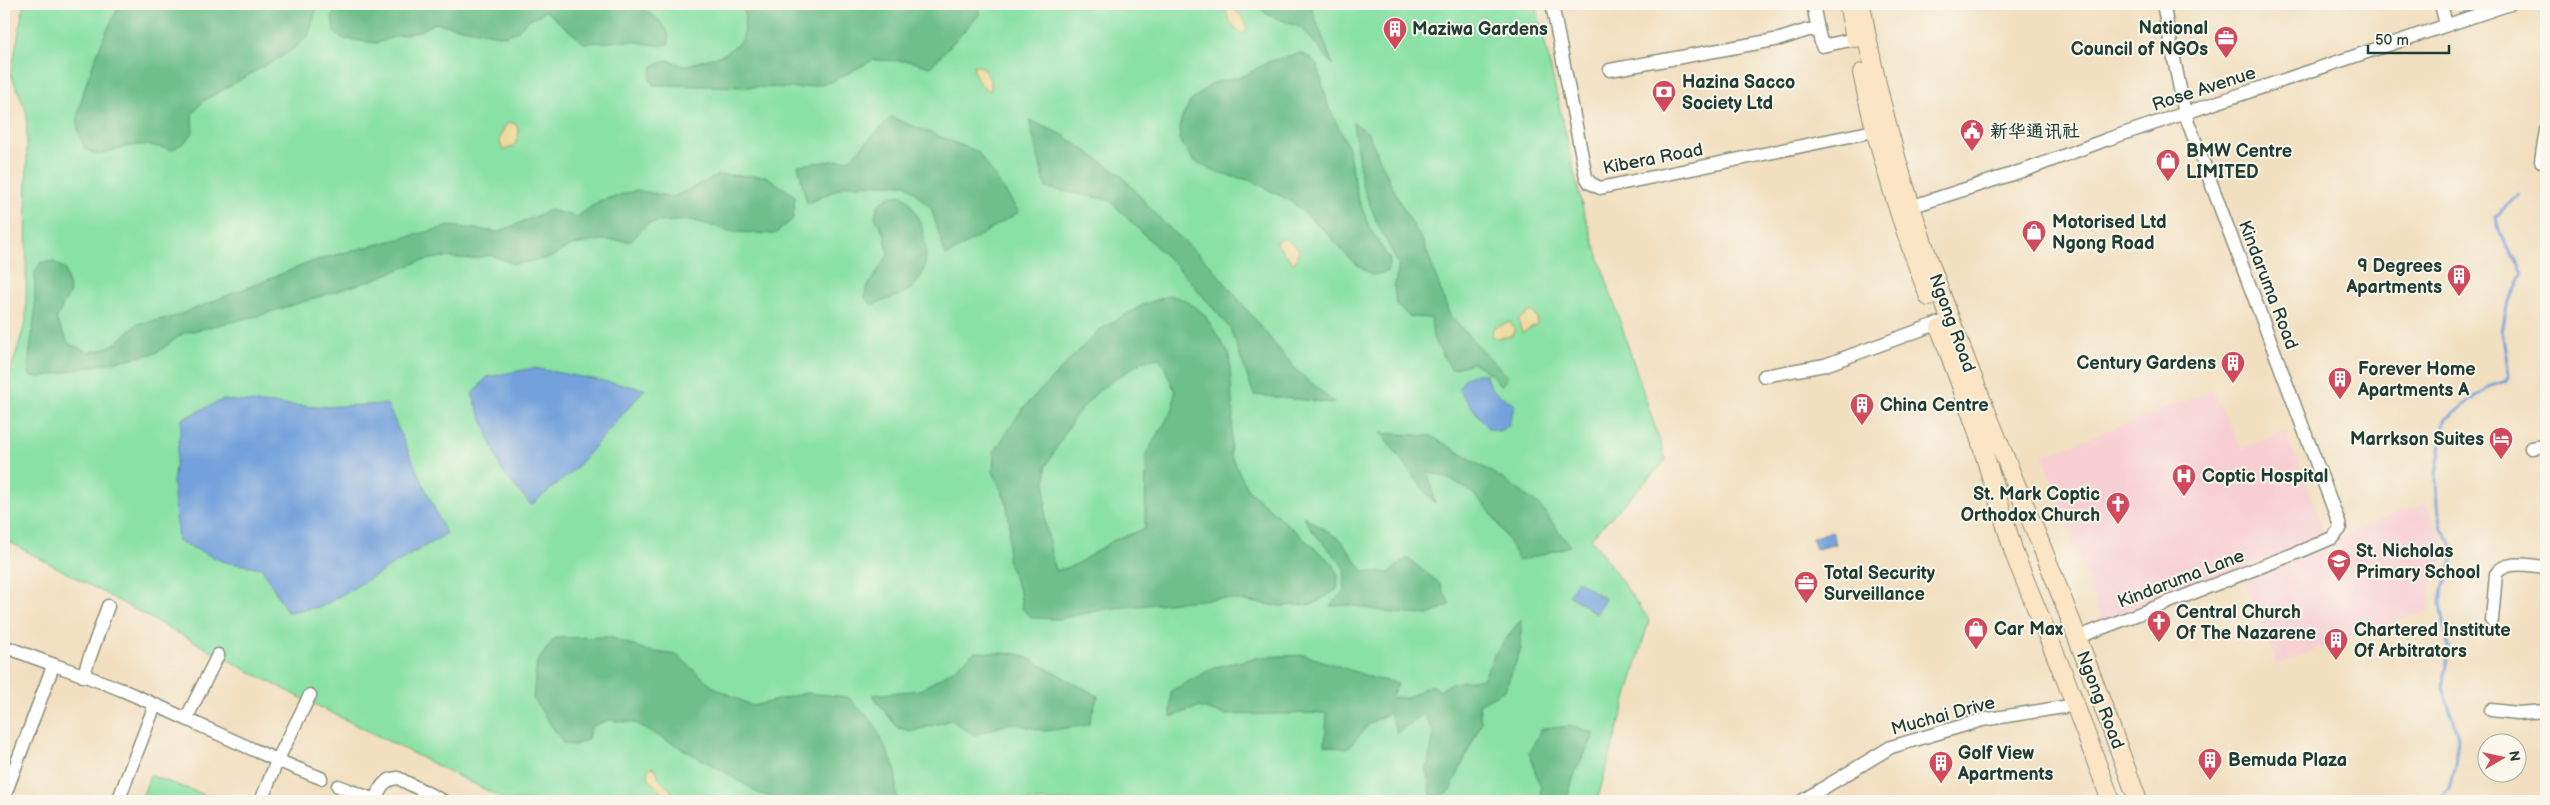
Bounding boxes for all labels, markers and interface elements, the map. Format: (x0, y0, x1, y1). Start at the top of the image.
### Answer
building icon: Maziwa Gardens (1382, 16, 1408, 50)
place label: National Council of NGOs (2071, 18, 2208, 60)
place label: Maziwa Gardens (1412, 19, 1548, 40)
scale bar (2368, 22, 2449, 54)
office icon: National Council of NGOs (2213, 25, 2239, 59)
text: 50 m (2375, 31, 2409, 50)
street label: Rose Avenue (2149, 62, 2259, 116)
place label: Hazina Sacco Society Ltd (1682, 72, 1795, 114)
bank icon: Hazina Sacco Society Ltd (1651, 79, 1677, 113)
public building icon: 新华通讯社 (1959, 118, 1985, 152)
place label: 新华通讯社 (1990, 121, 2080, 142)
street label: Kibera Road (1601, 139, 1705, 179)
place label: BMW Centre LIMITED (2186, 141, 2292, 183)
shop icon: BMW Centre LIMITED (2155, 148, 2181, 182)
place label: Motorised Ltd Ngong Road (2052, 212, 2167, 254)
street label: Kindaruma Road (2234, 218, 2302, 352)
shop icon: Motorised Ltd Ngong Road (2021, 219, 2047, 253)
place label: 9 Degrees Apartments (2346, 256, 2442, 298)
building icon: 9 Degrees Apartments (2446, 263, 2472, 297)
street label: Ngong Road (1925, 271, 1979, 375)
building icon: Century Gardens (2220, 350, 2246, 384)
place label: Century Gardens (2077, 353, 2216, 374)
place label: Forever Home Apartments A (2357, 359, 2476, 401)
building icon: Forever Home Apartments A (2327, 366, 2353, 400)
building icon: China Centre (1849, 392, 1875, 426)
place label: China Centre (1880, 395, 1989, 416)
hotel icon: Marrkson Suites (2488, 426, 2514, 460)
place label: Marrkson Suites (2350, 429, 2484, 450)
hospital icon: Coptic Hospital (2171, 463, 2197, 497)
place label: Coptic Hospital (2202, 466, 2328, 487)
place label: St. Mark Coptic Orthodox Church (1961, 484, 2100, 526)
church icon: St. Mark Coptic Orthodox Church (2105, 491, 2131, 525)
place label: St. Nicholas Primary School (2356, 541, 2480, 583)
street label: Kindaruma Lane (2115, 545, 2247, 613)
school or university icon: St. Nicholas Primary School (2326, 548, 2352, 582)
place label: Total Security Surveillance (1824, 563, 1936, 605)
office icon: Total Security Surveillance (1793, 570, 1819, 604)
place label: Central Church Of The Nazarene (2176, 602, 2316, 644)
church icon: Central Church Of The Nazarene (2146, 609, 2172, 643)
shop icon: Car Max (1963, 616, 1989, 650)
place label: Car Max (1994, 619, 2063, 640)
place label: Chartered Institute Of Arbitrators (2354, 620, 2511, 662)
building icon: Chartered Institute Of Arbitrators (2323, 627, 2349, 661)
street label: Ngong Road (2072, 648, 2128, 752)
street label: Muchai Drive (1889, 692, 1998, 740)
north arrow (2478, 732, 2528, 782)
place label: Golf View Apartments (1957, 743, 2054, 785)
building icon: Bemuda Plaza (2197, 747, 2223, 781)
building icon: Golf View Apartments (1928, 750, 1954, 784)
place label: Bemuda Plaza (2228, 750, 2347, 771)
text: N (2505, 750, 2524, 763)

